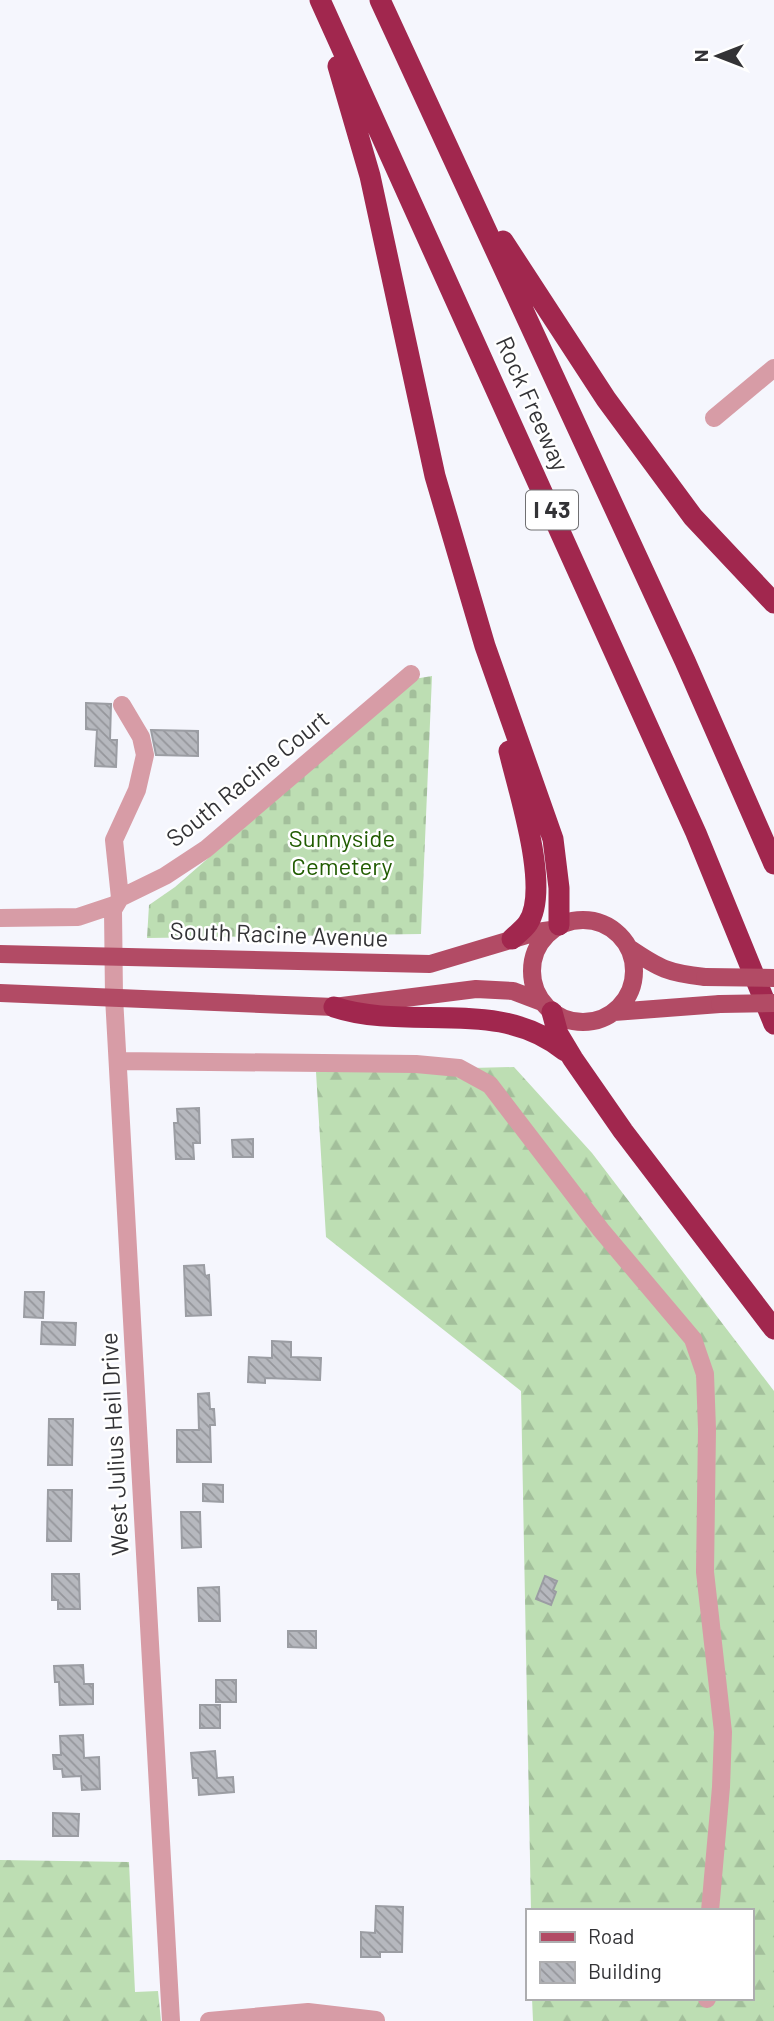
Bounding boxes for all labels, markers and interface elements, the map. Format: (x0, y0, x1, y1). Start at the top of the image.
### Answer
north arrow (683, 21, 753, 91)
text: N (689, 50, 712, 62)
street label: Rock Freeway (491, 332, 576, 475)
road number: I 43 (526, 490, 578, 530)
street label: South Racine Court (160, 703, 334, 852)
park label: Sunnyside Cemetery (289, 823, 395, 880)
street label: South Racine Avenue (169, 915, 389, 952)
street label: West Julius Heil Drive (93, 1332, 134, 1556)
legend (526, 1909, 753, 2000)
text: Road (588, 1923, 634, 1948)
text: Building (588, 1958, 662, 1983)

